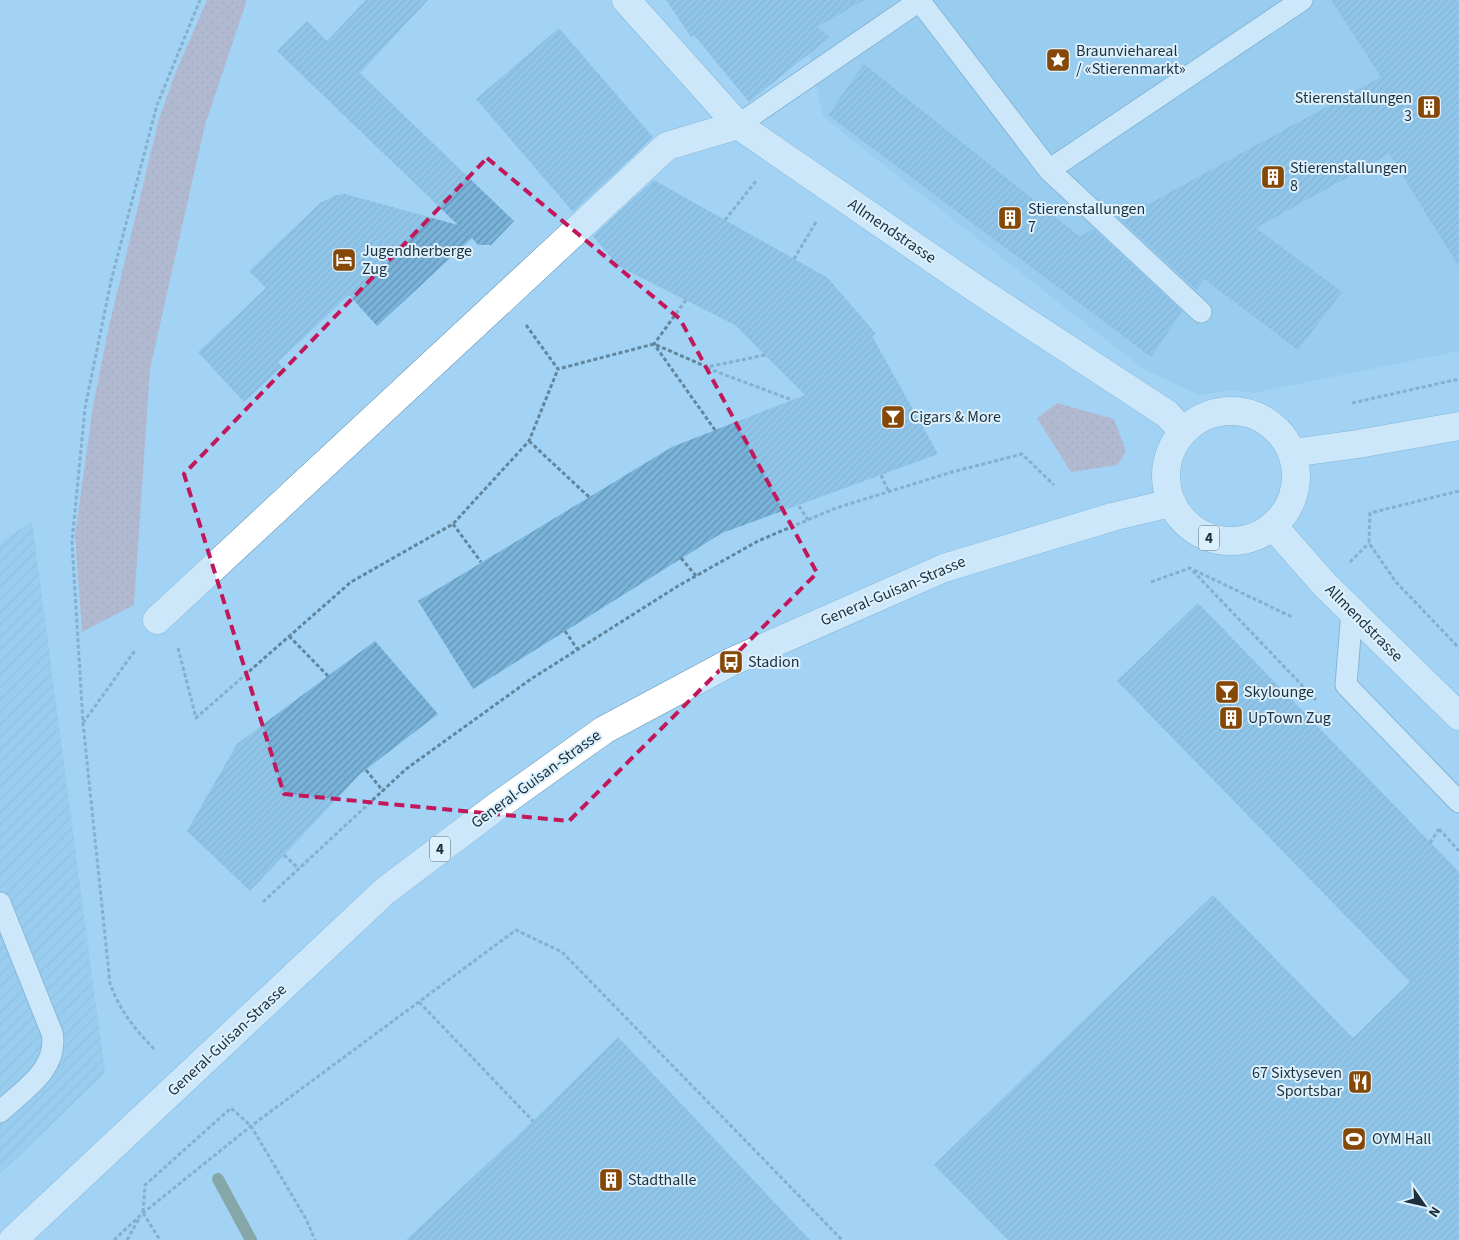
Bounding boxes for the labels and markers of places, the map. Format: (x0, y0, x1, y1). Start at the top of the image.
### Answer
place label: Braunviehareal / «Stierenmarkt» (1076, 40, 1186, 80)
place icon: Braunviehareal / «Stierenmarkt» (1045, 47, 1071, 73)
place label: Stierenstallungen 3 (1295, 87, 1412, 127)
building icon: Stierenstallungen 3 (1416, 94, 1442, 120)
place label: Stierenstallungen 8 (1290, 157, 1407, 197)
building icon: Stierenstallungen 8 (1260, 164, 1286, 190)
place label: Stierenstallungen 7 (1028, 198, 1145, 238)
building icon: Stierenstallungen 7 (997, 205, 1023, 231)
place label: Jugendherberge Zug (362, 240, 472, 280)
hotel icon: Jugendherberge Zug (331, 247, 357, 273)
bar icon: Cigars & More (880, 404, 906, 430)
place label: Cigars & More (910, 406, 1001, 428)
bus stop icon: Stadion (718, 649, 744, 675)
place label: Stadion (748, 651, 800, 673)
bar icon: Skylounge (1214, 679, 1240, 705)
place label: Skylounge (1244, 681, 1314, 703)
building icon: UpTown Zug (1218, 705, 1244, 731)
place label: UpTown Zug (1248, 707, 1331, 729)
place label: 67 Sixtyseven Sportsbar (1252, 1062, 1342, 1102)
restaurant icon: 67 Sixtyseven Sportsbar (1347, 1069, 1373, 1095)
sports icon: OYM Hall (1341, 1126, 1367, 1152)
place label: OYM Hall (1372, 1128, 1431, 1150)
building icon: Stadthalle (598, 1167, 624, 1193)
place label: Stadthalle (628, 1169, 697, 1191)

